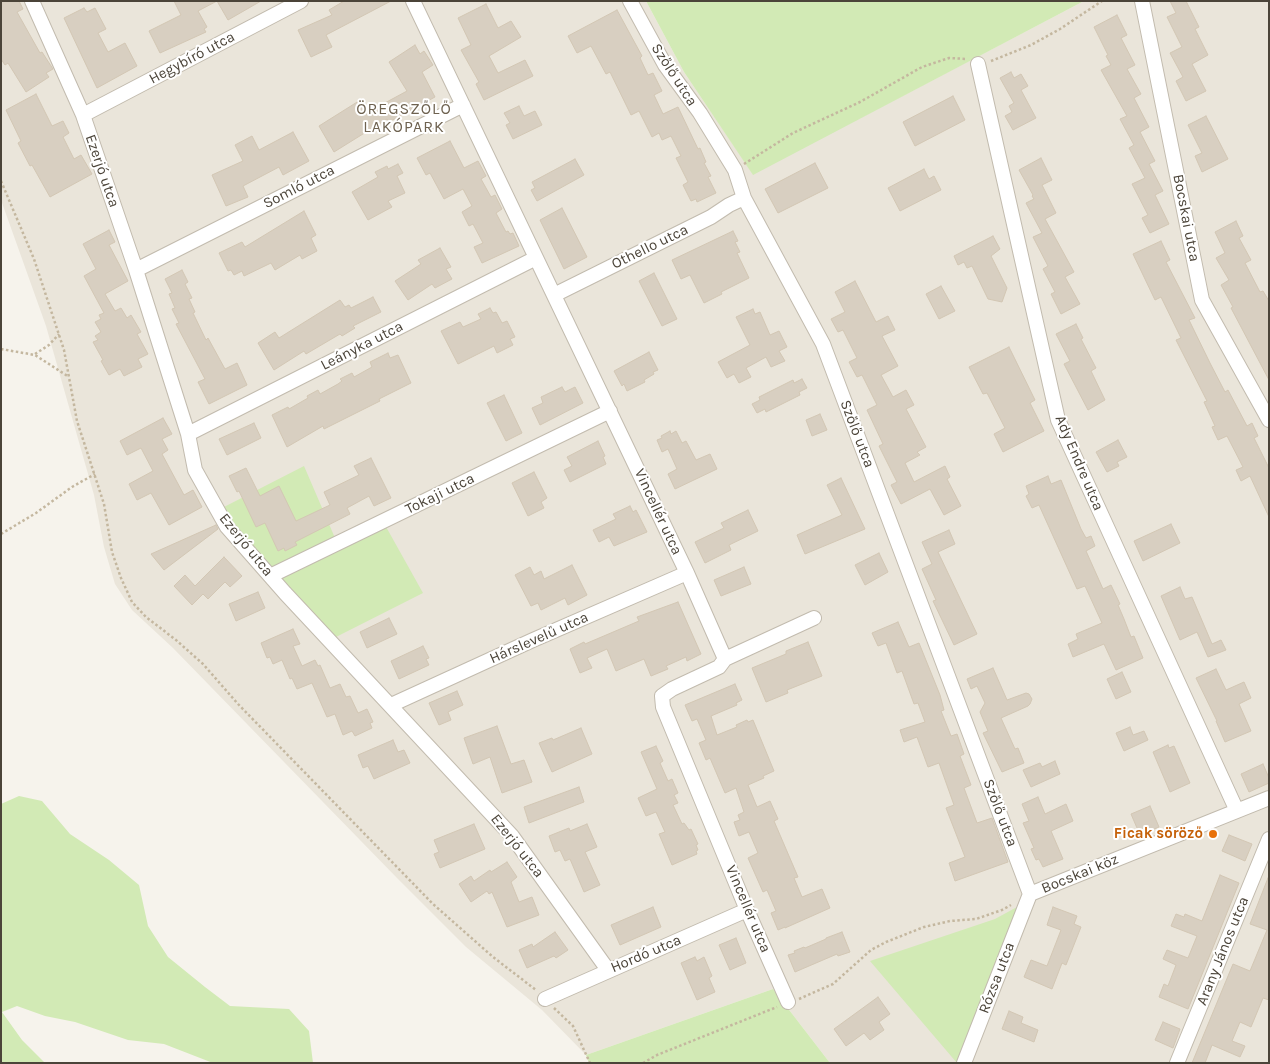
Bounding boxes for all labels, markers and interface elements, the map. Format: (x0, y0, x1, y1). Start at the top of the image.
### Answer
street label: Hegybíró utca (146, 28, 238, 88)
street label: Szőlő utca (647, 40, 701, 110)
district label: ÖREGSZŐLŐ LAKÓPARK (355, 99, 453, 137)
street label: Ezerjó utca (81, 132, 123, 210)
street label: Somló utca (260, 161, 338, 213)
street label: Bocskai utca (1169, 173, 1203, 263)
street label: Othello utca (609, 221, 691, 273)
street label: Leányka utca (318, 318, 406, 374)
street label: Szőlő utca (836, 398, 878, 470)
street label: Ady Endre utca (1051, 413, 1107, 513)
street label: Vincellér utca (630, 466, 686, 558)
street label: Tokaji utca (402, 470, 478, 518)
street label: Ezerjó utca (215, 510, 277, 580)
street label: Hárslevelű utca (487, 608, 591, 668)
street label: Szőlő utca (979, 777, 1021, 849)
street label: Ezerjó utca (487, 811, 547, 881)
place label: Ficak söröző (1114, 825, 1203, 843)
marker: Ficak söröző (1207, 828, 1219, 840)
street label: Bocskai köz (1039, 850, 1121, 898)
street label: Vincellér utca (722, 863, 774, 955)
street label: Arany János utca (1193, 894, 1253, 1008)
street label: Hordó utca (608, 931, 684, 977)
street label: Rózsa utca (975, 940, 1019, 1016)

